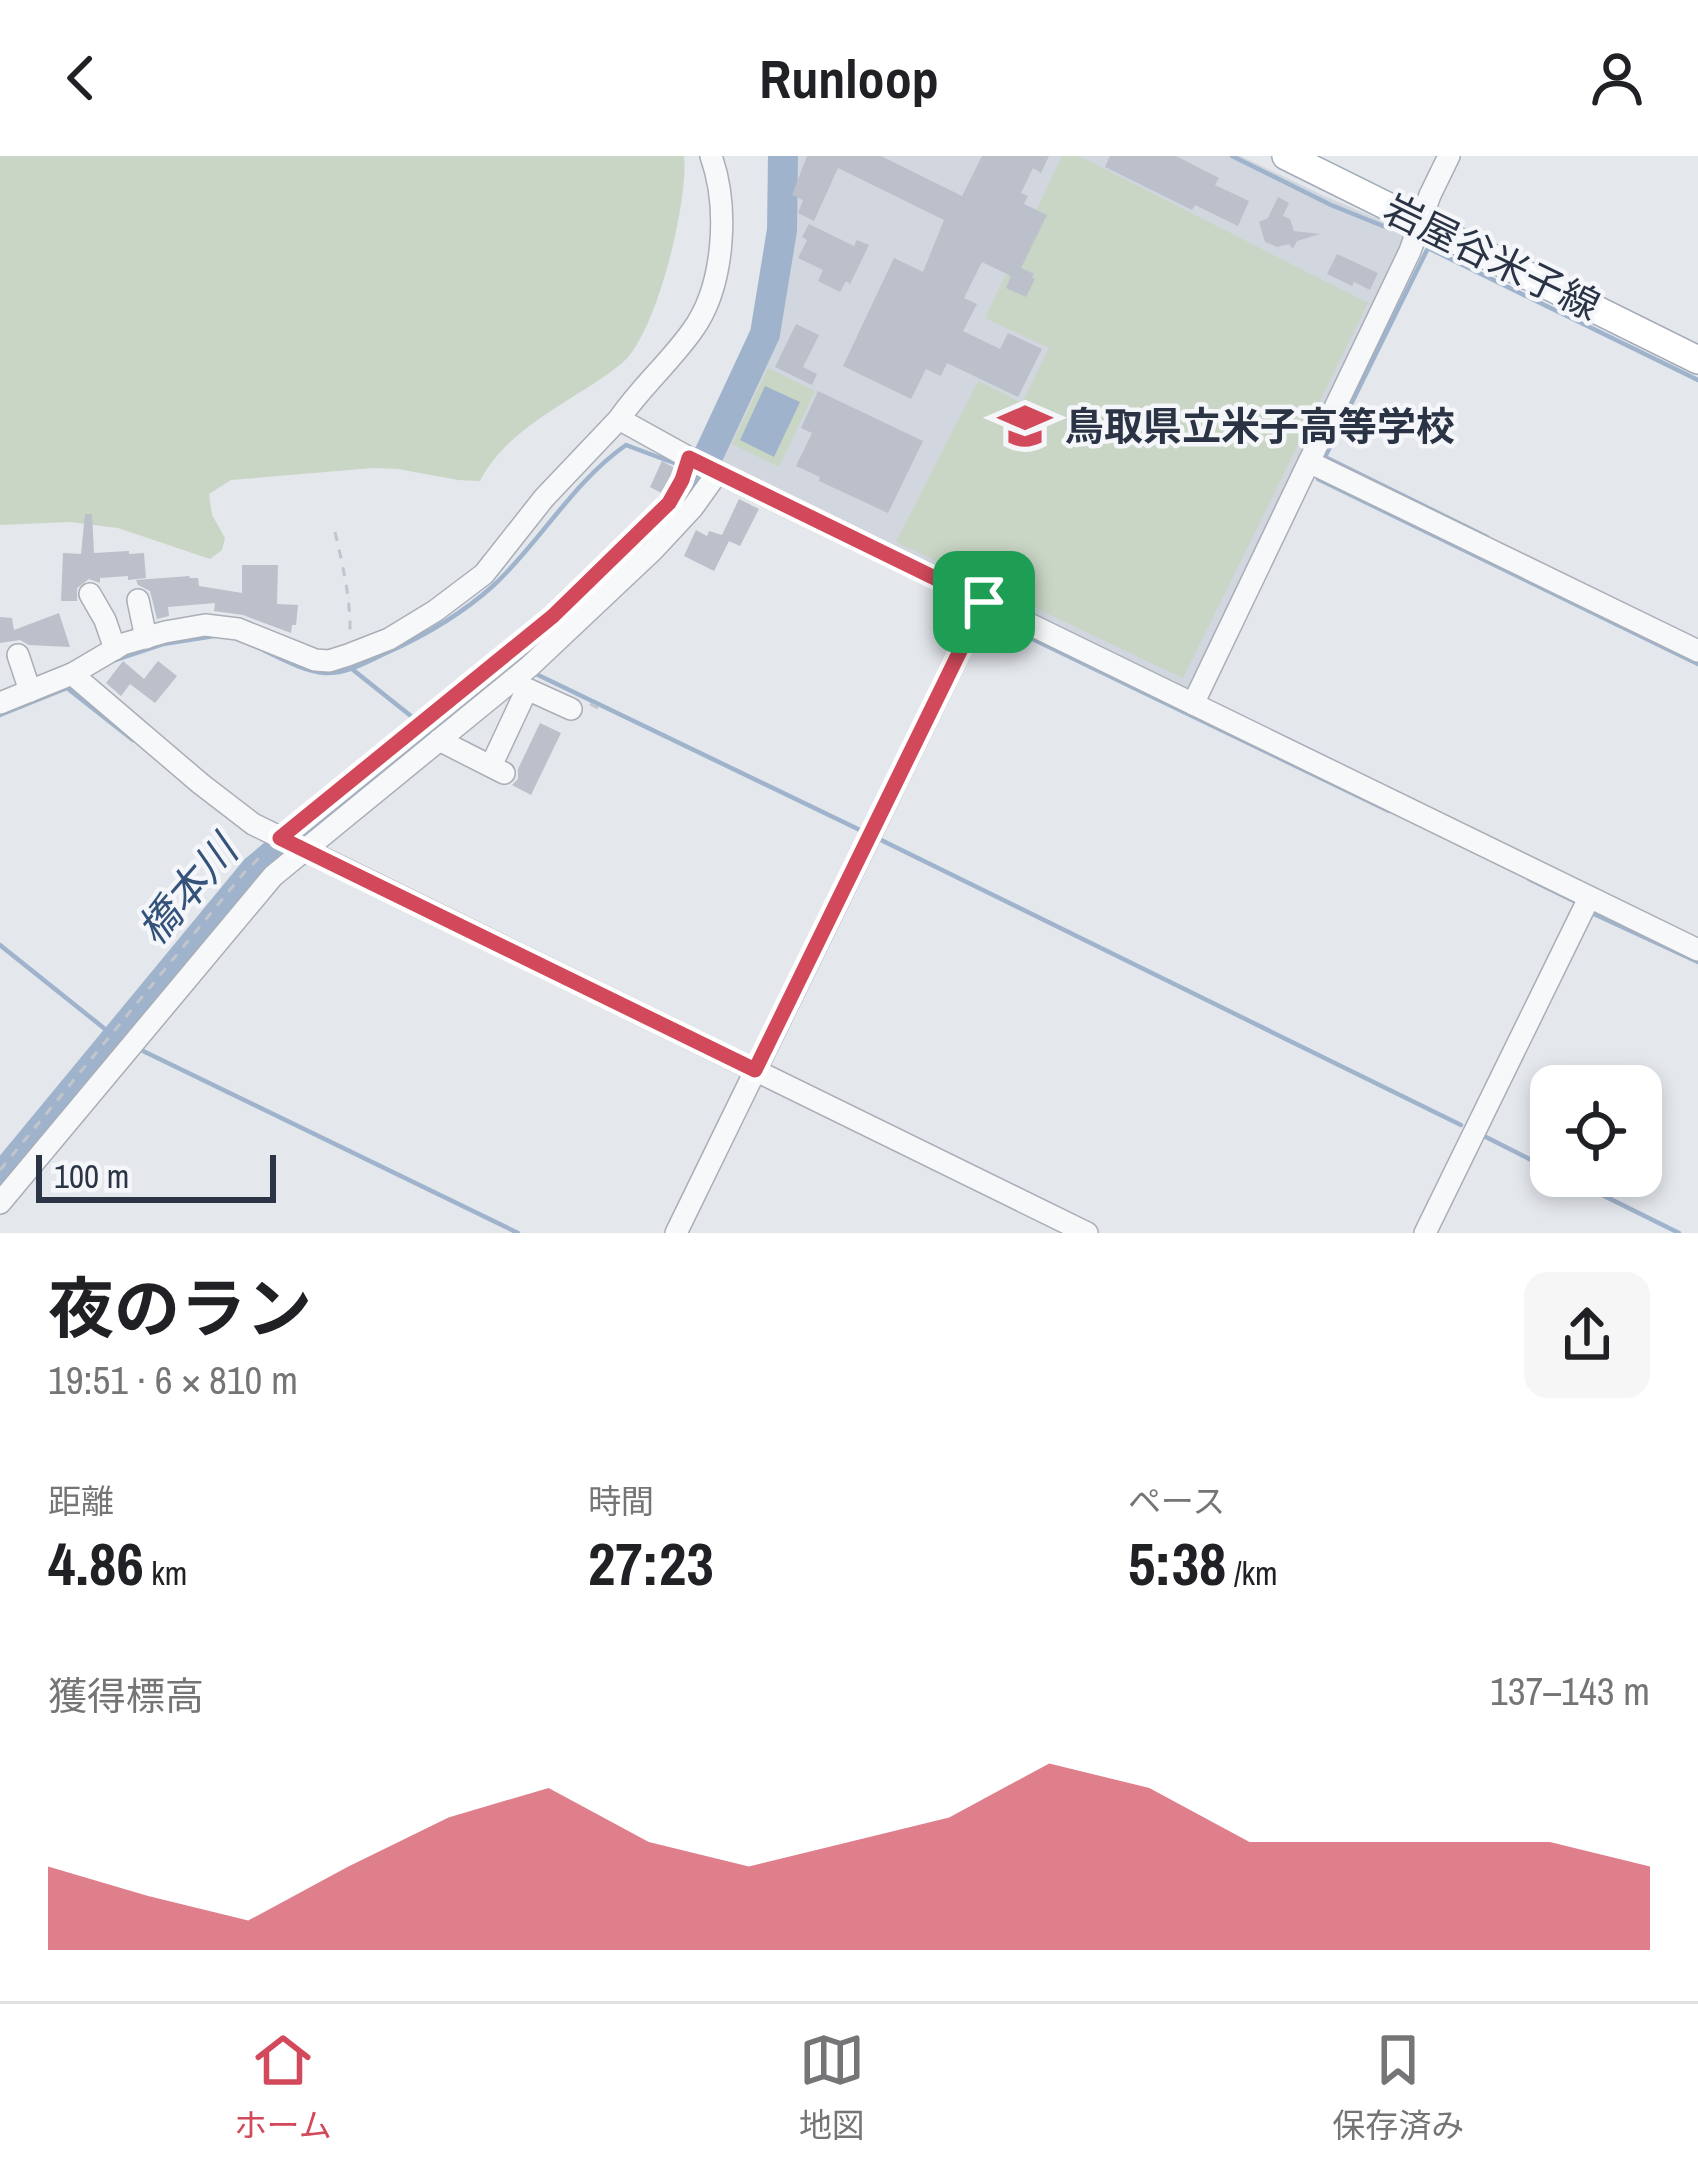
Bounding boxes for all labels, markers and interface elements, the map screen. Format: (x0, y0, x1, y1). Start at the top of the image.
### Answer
text: Runloop (759, 42, 939, 115)
icon: back (48, 45, 114, 111)
icon: person (1584, 45, 1650, 111)
street label: 岩屋谷米子線 (1375, 182, 1609, 332)
school or university icon: 鳥取県立米子高等学校 (996, 397, 1054, 455)
place label: 鳥取県立米子高等学校 (1065, 400, 1455, 452)
pin (933, 551, 1035, 653)
icon: arrive (951, 569, 1017, 635)
water label: 橋本川 (125, 821, 252, 956)
map controls (1530, 1065, 1662, 1197)
button: locate (1530, 1065, 1662, 1197)
scale bar (36, 1149, 276, 1202)
text: 100 m (54, 1154, 129, 1198)
text: 夜のラン (48, 1264, 312, 1353)
button: share (1524, 1272, 1650, 1398)
text: 19:51 · 6 × 810 m (48, 1354, 298, 1406)
text: 距離 (48, 1479, 114, 1523)
text: 時間 (588, 1479, 654, 1523)
text: ペース (1128, 1479, 1225, 1523)
text: 4.86 (48, 1523, 144, 1604)
text: 27:23 (588, 1523, 714, 1604)
text: 5:38 (1128, 1523, 1226, 1604)
text: km (144, 1551, 187, 1595)
text: /km (1226, 1551, 1278, 1595)
text: 137–143 m (1490, 1665, 1650, 1717)
text: 獲得標高 (48, 1670, 204, 1722)
tab: ホーム (234, 2027, 332, 2147)
tab: 地図 (799, 2027, 865, 2147)
tab: 保存済み (1332, 2027, 1464, 2147)

